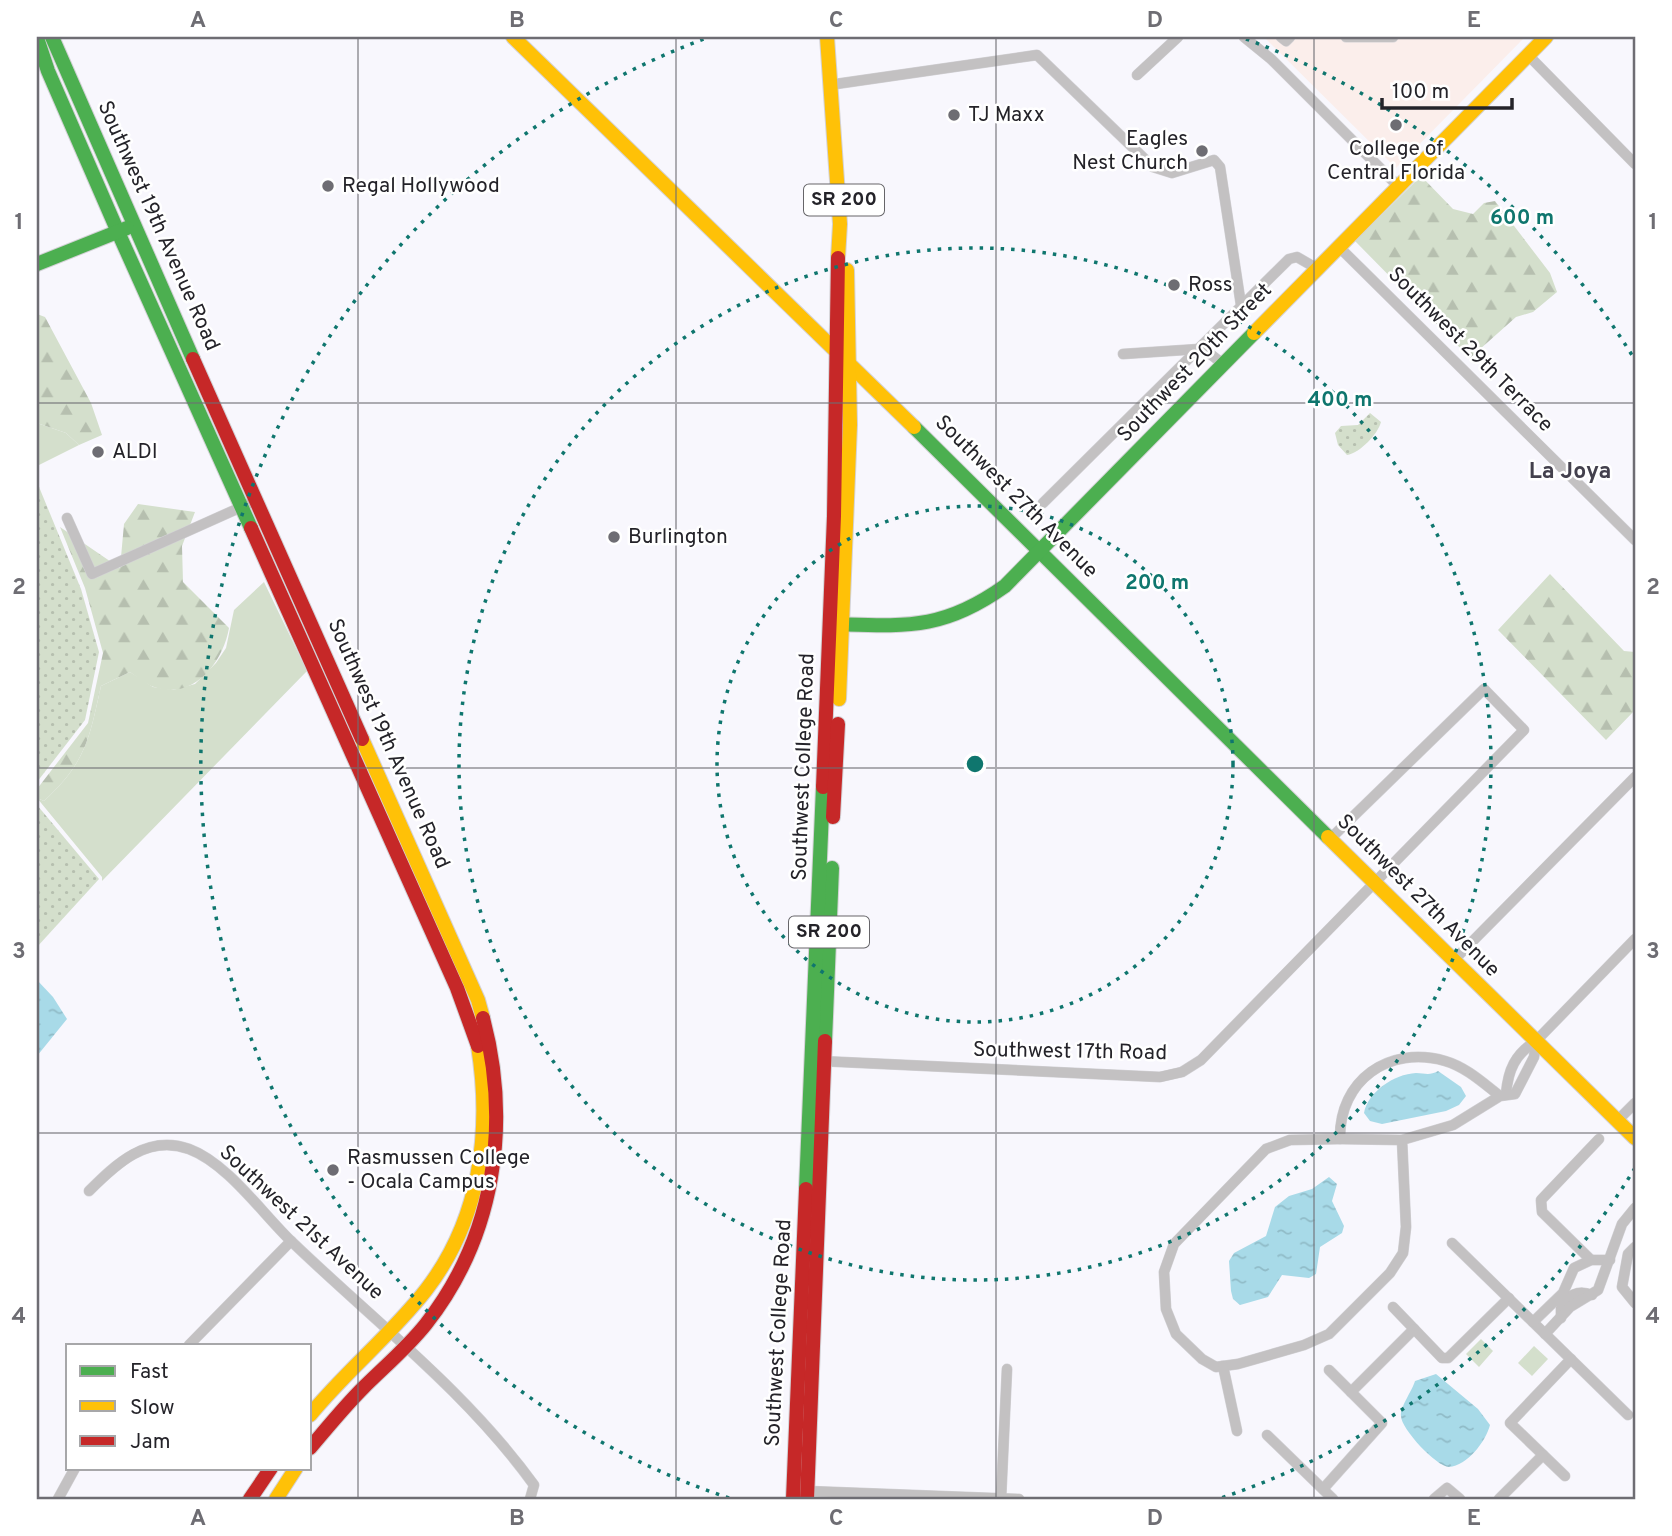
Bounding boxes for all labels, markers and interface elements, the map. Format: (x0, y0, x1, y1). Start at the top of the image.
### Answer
text: A (190, 7, 206, 36)
text: B (509, 7, 525, 36)
text: C (829, 7, 843, 36)
text: D (1147, 7, 1163, 36)
text: E (1467, 7, 1481, 36)
scale bar (1382, 66, 1511, 110)
text: 100 m (1392, 79, 1449, 106)
street label: Southwest 19th Avenue Road (91, 97, 225, 355)
place label: TJ Maxx (968, 102, 1045, 129)
marker: TJ Maxx (946, 107, 962, 123)
marker: College of Central Florida (1388, 117, 1404, 133)
place label: Eagles Nest Church (1072, 126, 1188, 177)
place label: College of Central Florida (1327, 136, 1465, 187)
marker: Eagles Nest Church (1194, 143, 1210, 159)
place label: Regal Hollywood (342, 173, 500, 200)
marker: Regal Hollywood (320, 178, 336, 194)
road number: SR 200 (804, 184, 884, 216)
text: 600 m (1490, 205, 1554, 232)
text: 1 (14, 209, 24, 238)
text: 1 (1648, 209, 1658, 238)
street label: Southwest 29th Terrace (1382, 262, 1558, 438)
place label: Ross (1188, 272, 1233, 299)
street label: Southwest 20th Street (1112, 277, 1278, 449)
marker: Ross (1166, 277, 1182, 293)
text: 400 m (1308, 387, 1372, 414)
street label: Southwest 27th Avenue (929, 410, 1103, 584)
place label: ALDI (112, 439, 158, 466)
marker: ALDI (90, 444, 106, 460)
district label: La Joya (1529, 458, 1611, 487)
place label: Burlington (628, 524, 728, 551)
marker: Burlington (606, 529, 622, 545)
text: 200 m (1125, 570, 1189, 597)
text: 2 (12, 574, 26, 603)
text: 2 (1646, 574, 1660, 603)
street label: Southwest 19th Avenue Road (321, 615, 455, 873)
street label: Southwest College Road (787, 653, 821, 881)
centre of rings (963, 752, 987, 776)
street label: Southwest 27th Avenue (1331, 809, 1505, 983)
road number: SR 200 (789, 916, 869, 948)
text: 3 (12, 938, 26, 967)
text: 3 (1646, 938, 1660, 967)
street label: Southwest 17th Road (973, 1037, 1167, 1067)
street label: Southwest 21st Avenue (213, 1140, 389, 1306)
place label: Rasmussen College - Ocala Campus (347, 1145, 530, 1196)
marker: Rasmussen College - Ocala Campus (325, 1162, 341, 1178)
street label: Southwest College Road (760, 1218, 798, 1448)
text: 4 (12, 1303, 26, 1332)
text: 4 (1646, 1303, 1660, 1332)
legend (66, 1344, 312, 1470)
text: Fast (130, 1359, 169, 1386)
text: Slow (130, 1395, 175, 1422)
text: Jam (130, 1429, 171, 1456)
text: A (190, 1505, 206, 1534)
text: B (509, 1505, 525, 1534)
text: C (829, 1505, 843, 1534)
text: D (1147, 1505, 1163, 1534)
text: E (1467, 1505, 1481, 1534)

